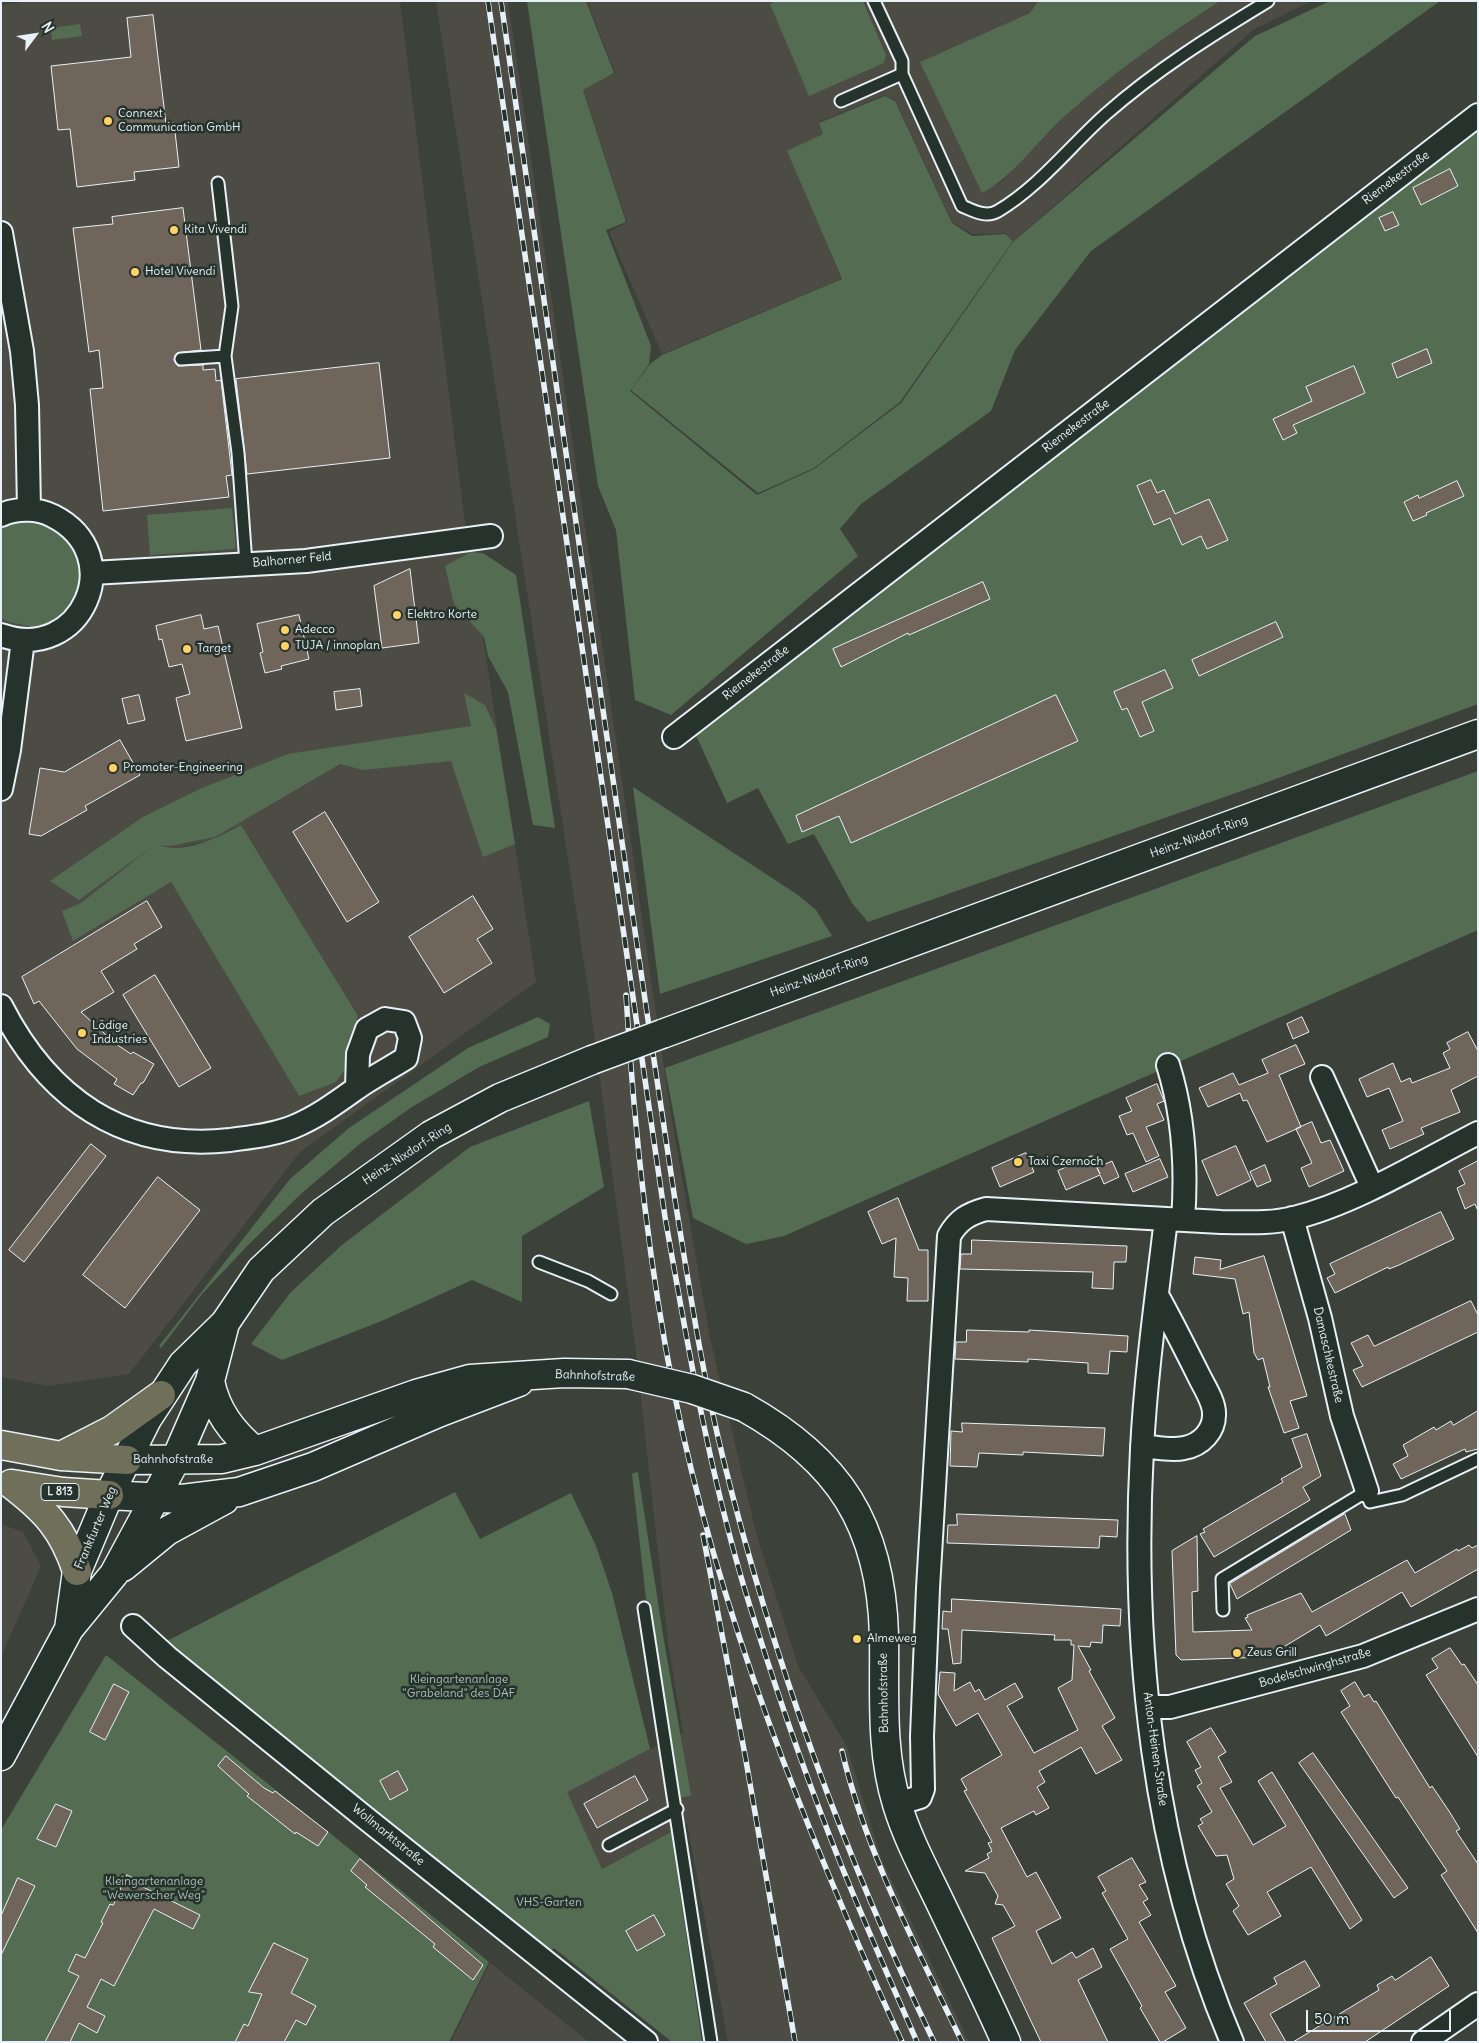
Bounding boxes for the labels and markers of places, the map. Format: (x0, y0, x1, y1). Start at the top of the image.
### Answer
place label: Connext Communication GmbH (118, 107, 241, 135)
marker: Connext Communication GmbH (102, 115, 114, 127)
place label: Kita Vivendi (184, 223, 247, 237)
marker: Kita Vivendi (168, 224, 180, 236)
place label: Hotel Vivendi (145, 265, 215, 279)
marker: Hotel Vivendi (129, 266, 141, 278)
place label: Elektro Korte (407, 608, 477, 622)
marker: Elektro Korte (391, 609, 403, 621)
place label: Adecco (295, 623, 335, 637)
marker: Adecco (279, 624, 291, 636)
place label: TUJA / innoplan (295, 639, 380, 653)
marker: TUJA / innoplan (279, 640, 291, 652)
place label: Target (197, 642, 231, 656)
marker: Target (181, 643, 193, 655)
place label: Promoter-Engineering (123, 761, 243, 775)
marker: Promoter-Engineering (107, 762, 119, 774)
place label: Lödige Industries (92, 1019, 147, 1047)
marker: Lödige Industries (76, 1027, 88, 1039)
place label: Taxi Czernoch (1028, 1155, 1103, 1169)
marker: Taxi Czernoch (1012, 1156, 1024, 1168)
place label: Almeweg (867, 1632, 917, 1646)
marker: Almeweg (851, 1633, 863, 1645)
place label: Zeus Grill (1247, 1646, 1297, 1660)
marker: Zeus Grill (1231, 1647, 1243, 1659)

